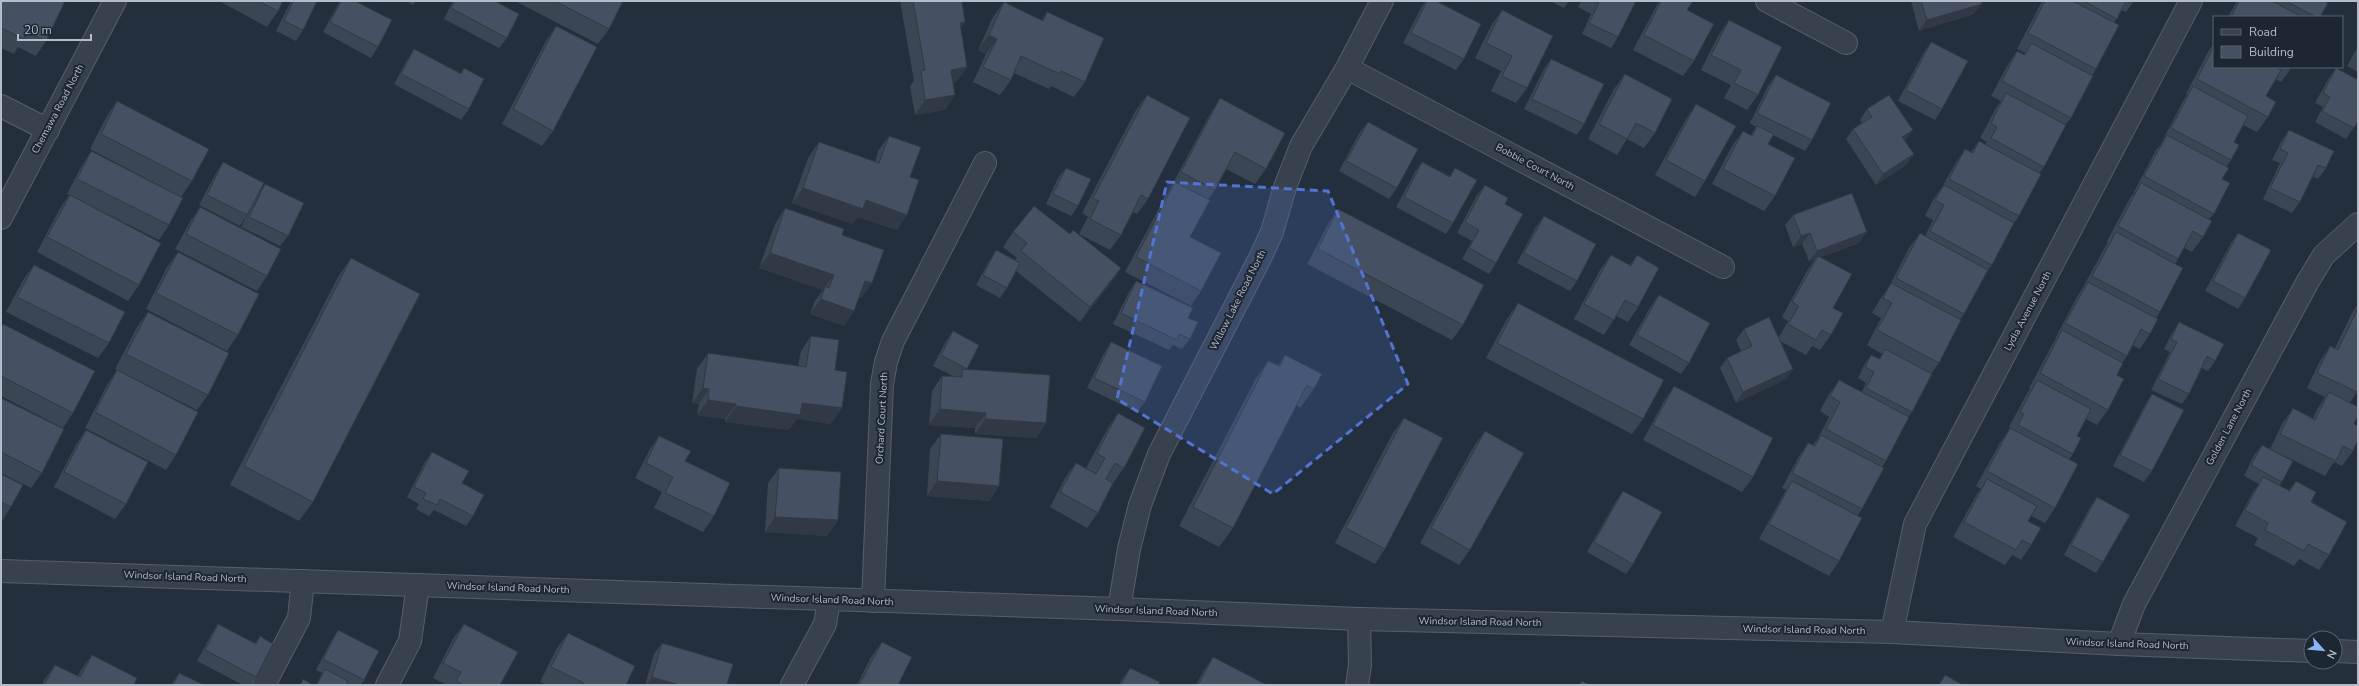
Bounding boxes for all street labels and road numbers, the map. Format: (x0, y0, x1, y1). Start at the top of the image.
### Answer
street label: Chemawa Road North (28, 62, 88, 156)
street label: Bobbie Court North (1493, 140, 1577, 194)
street label: Willow Lake Road North (1207, 247, 1269, 353)
street label: Lydia Avenue North (2001, 269, 2055, 353)
street label: Orchard Court North (873, 372, 891, 464)
street label: Golden Lane North (2203, 386, 2255, 468)
street label: Windsor Island Road North (123, 568, 247, 586)
street label: Windsor Island Road North (446, 579, 570, 597)
street label: Windsor Island Road North (770, 591, 894, 609)
street label: Windsor Island Road North (1094, 602, 1218, 620)
street label: Windsor Island Road North (1418, 614, 1542, 630)
street label: Windsor Island Road North (1742, 622, 1866, 638)
street label: Windsor Island Road North (2065, 635, 2189, 653)

